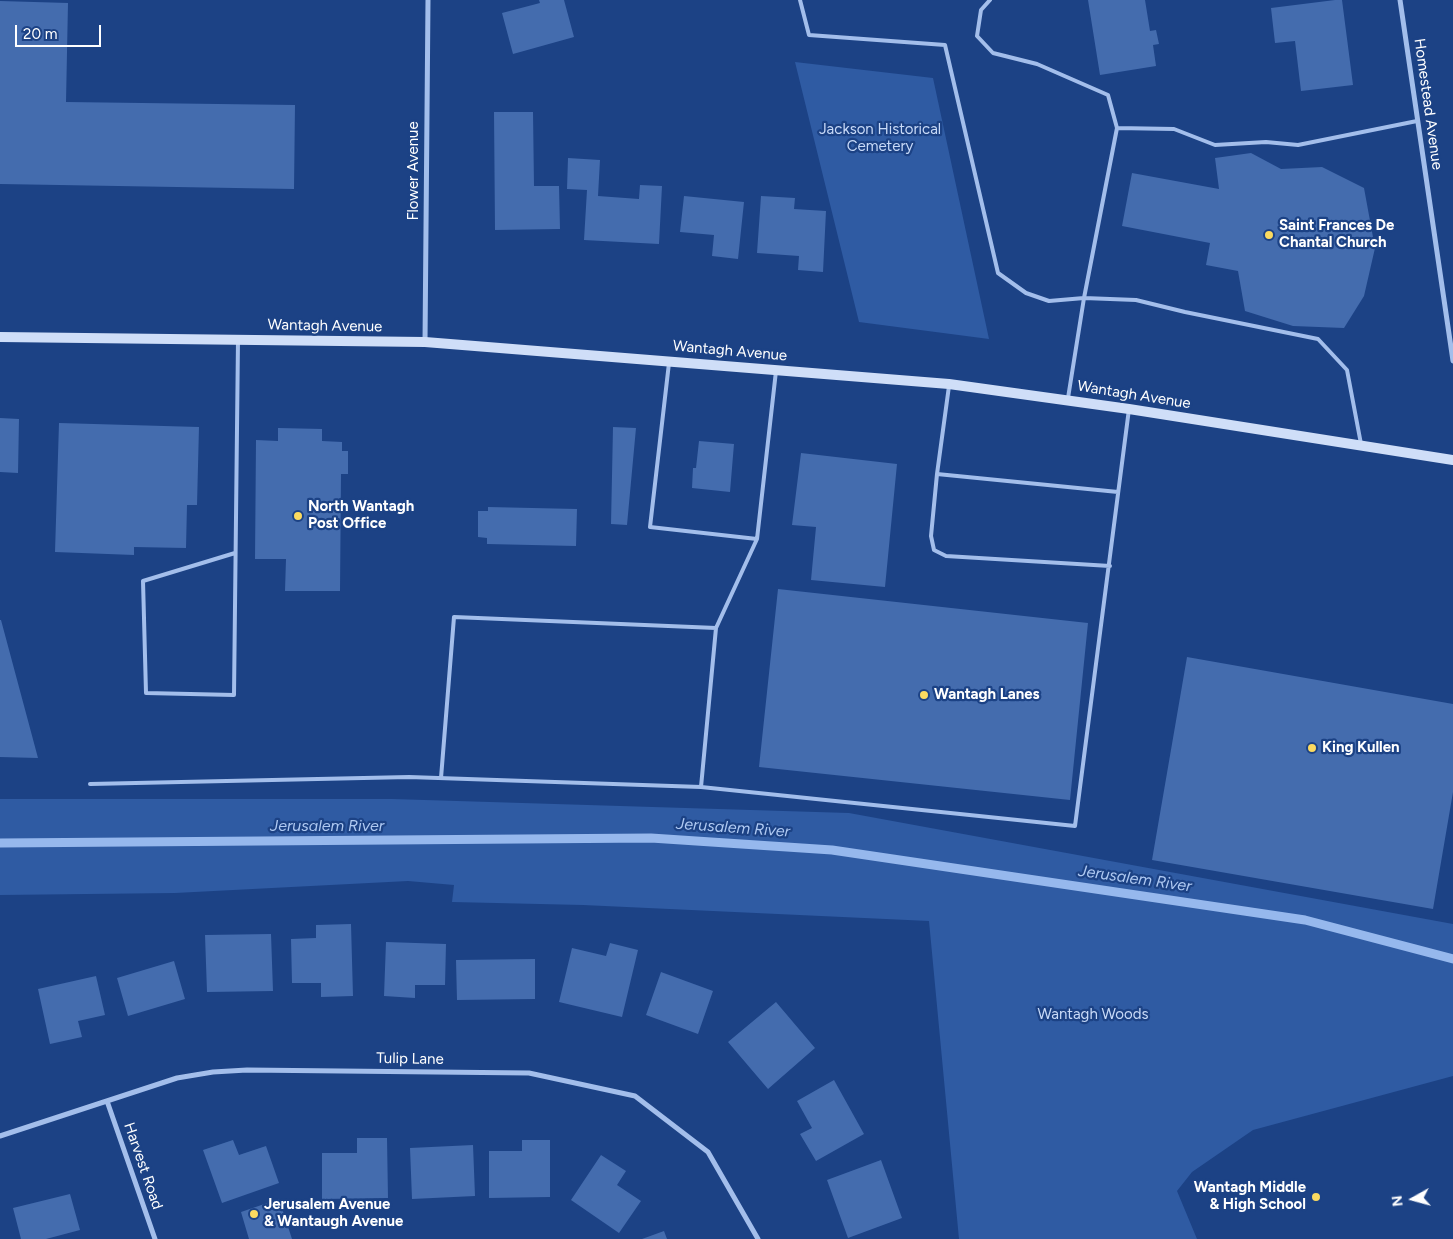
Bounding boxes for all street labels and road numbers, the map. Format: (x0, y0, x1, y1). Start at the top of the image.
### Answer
street label: Homestead Avenue (1410, 37, 1446, 171)
street label: Flower Avenue (405, 121, 423, 221)
street label: Wantagh Avenue (268, 316, 382, 336)
street label: Wantagh Avenue (672, 337, 788, 365)
street label: Wantagh Avenue (1076, 377, 1192, 413)
street label: Tulip Lane (376, 1049, 444, 1069)
street label: Harvest Road (120, 1120, 166, 1212)

